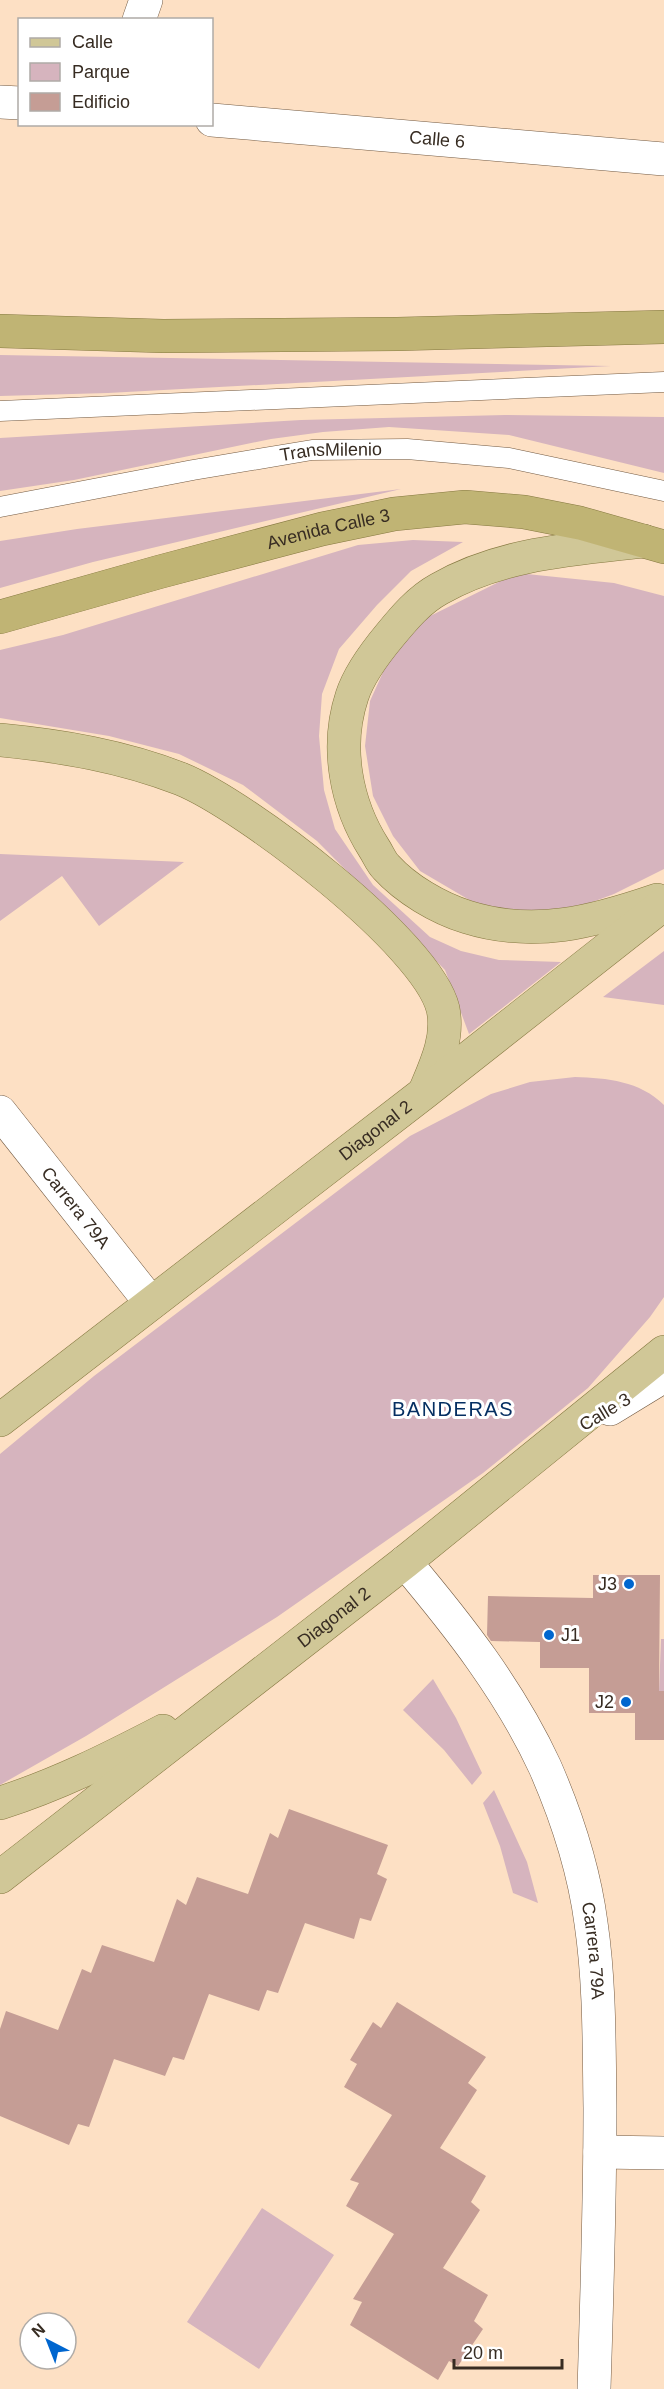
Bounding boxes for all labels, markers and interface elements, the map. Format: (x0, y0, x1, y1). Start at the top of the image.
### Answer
legend (18, 18, 213, 126)
text: Calle (72, 32, 113, 52)
text: Parque (72, 62, 130, 82)
text: Edificio (72, 92, 130, 112)
street label: Calle 6 (408, 127, 466, 152)
street label: TransMilenio (278, 439, 382, 465)
street label: Avenida Calle 3 (265, 505, 392, 553)
street label: Diagonal 2 (335, 1096, 416, 1165)
street label: Carrera 79A (37, 1163, 114, 1252)
street label: Calle 3 (576, 1389, 634, 1435)
district label: BANDERAS (392, 1398, 514, 1420)
place label: J3 (598, 1574, 617, 1594)
marker: J3 (622, 1577, 636, 1591)
street label: Diagonal 2 (294, 1583, 374, 1652)
place label: J1 (561, 1625, 580, 1645)
marker: J1 (542, 1628, 556, 1642)
place label: J2 (595, 1692, 614, 1712)
marker: J2 (619, 1695, 633, 1709)
street label: Carrera 79A (578, 1900, 608, 2000)
north arrow (18, 2311, 78, 2371)
text: N (28, 2320, 48, 2340)
scale bar (454, 2332, 562, 2370)
text: 20 m (463, 2343, 503, 2363)

